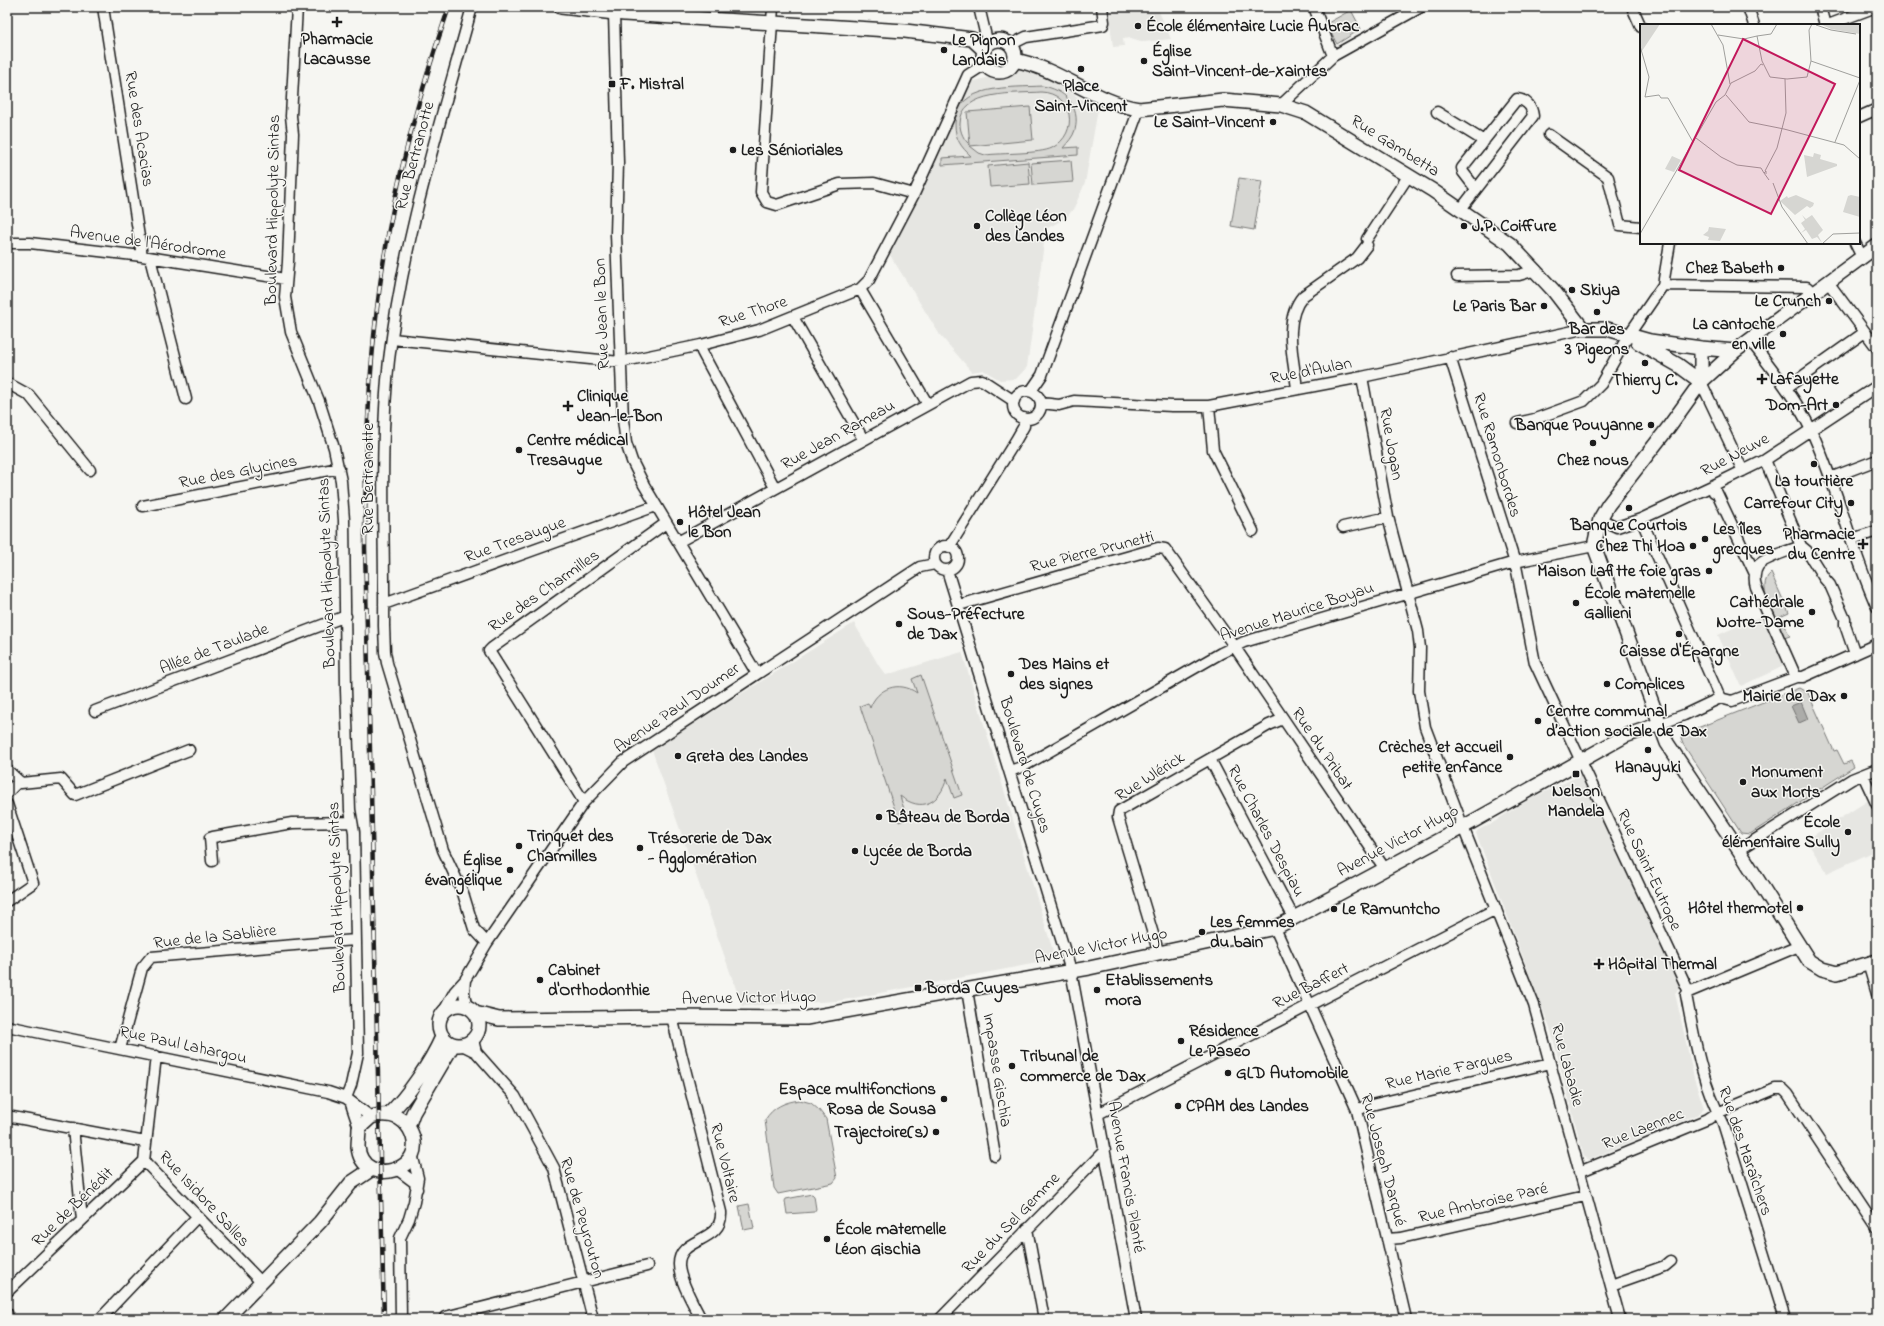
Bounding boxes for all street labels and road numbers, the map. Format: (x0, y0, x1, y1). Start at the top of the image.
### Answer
street label: Rue des Acacias (118, 69, 160, 189)
street label: Rue Bertranotte (388, 98, 442, 213)
street label: Rue Gambetta (1345, 109, 1445, 183)
street label: Boulevard Hippolyte Sintas (259, 114, 288, 307)
street label: Avenue de l'Aérodrome (68, 220, 228, 266)
street label: Rue Jean le Bon (588, 258, 616, 370)
street label: Rue Thore (716, 289, 791, 335)
street label: Rue d'Aulan (1268, 351, 1354, 391)
street label: Rue Ramonbordes (1466, 390, 1528, 520)
street label: Rue Jean Rameau (776, 393, 900, 477)
street label: Rue Jogan (1370, 406, 1410, 483)
street label: Rue Bertranotte (356, 423, 381, 535)
street label: Rue Neuve (1696, 426, 1774, 484)
street label: Rue des Glycines (177, 448, 299, 497)
street label: Boulevard Hippolyte Sintas (311, 477, 344, 670)
street label: Rue Tresaugue (461, 510, 570, 572)
street label: Rue Pierre Prunetti (1027, 524, 1157, 580)
street label: Rue des Charmilles (483, 543, 605, 639)
street label: Avenue Maurice Boyau (1217, 575, 1378, 650)
street label: Allée de Taulade (156, 617, 272, 681)
street label: Avenue Paul Doumer (609, 656, 745, 759)
street label: Boulevard de Cuyes (991, 693, 1058, 837)
street label: Rue du Pribat (1285, 702, 1359, 796)
street label: Rue Wlérick (1110, 745, 1190, 808)
street label: Rue Charles Despiau (1221, 761, 1311, 901)
street label: Avenue Victor Hugo (1333, 798, 1464, 885)
street label: Boulevard Hippolyte Sintas (321, 801, 354, 994)
street label: Rue Saint-Eutrope (1610, 805, 1688, 935)
street label: Rue de la Sablière (152, 918, 278, 956)
street label: Avenue Victor Hugo (1033, 921, 1170, 973)
street label: Rue Baffert (1269, 956, 1354, 1016)
street label: Avenue Victor Hugo (681, 984, 817, 1014)
street label: Impasse Gischia (976, 1011, 1018, 1129)
street label: Rue Paul Lahargou (116, 1019, 249, 1073)
street label: Rue Labadie (1544, 1021, 1590, 1110)
street label: Rue Marie Fargues (1383, 1043, 1515, 1099)
street label: Rue des Maraîchers (1711, 1083, 1779, 1219)
street label: Rue Joseph Darqué (1353, 1091, 1413, 1230)
street label: Avenue Francis Planté (1100, 1099, 1152, 1255)
street label: Rue Laennec (1598, 1101, 1688, 1157)
street label: Rue Voltaire (703, 1121, 747, 1206)
street label: Rue Isidore Salles (152, 1145, 256, 1253)
street label: Rue de Peyrouton (552, 1154, 611, 1282)
street label: Rue de Bénédit (26, 1161, 120, 1253)
street label: Rue du Sel Gemme (956, 1166, 1066, 1279)
street label: Rue Ambroise Paré (1416, 1176, 1551, 1230)

